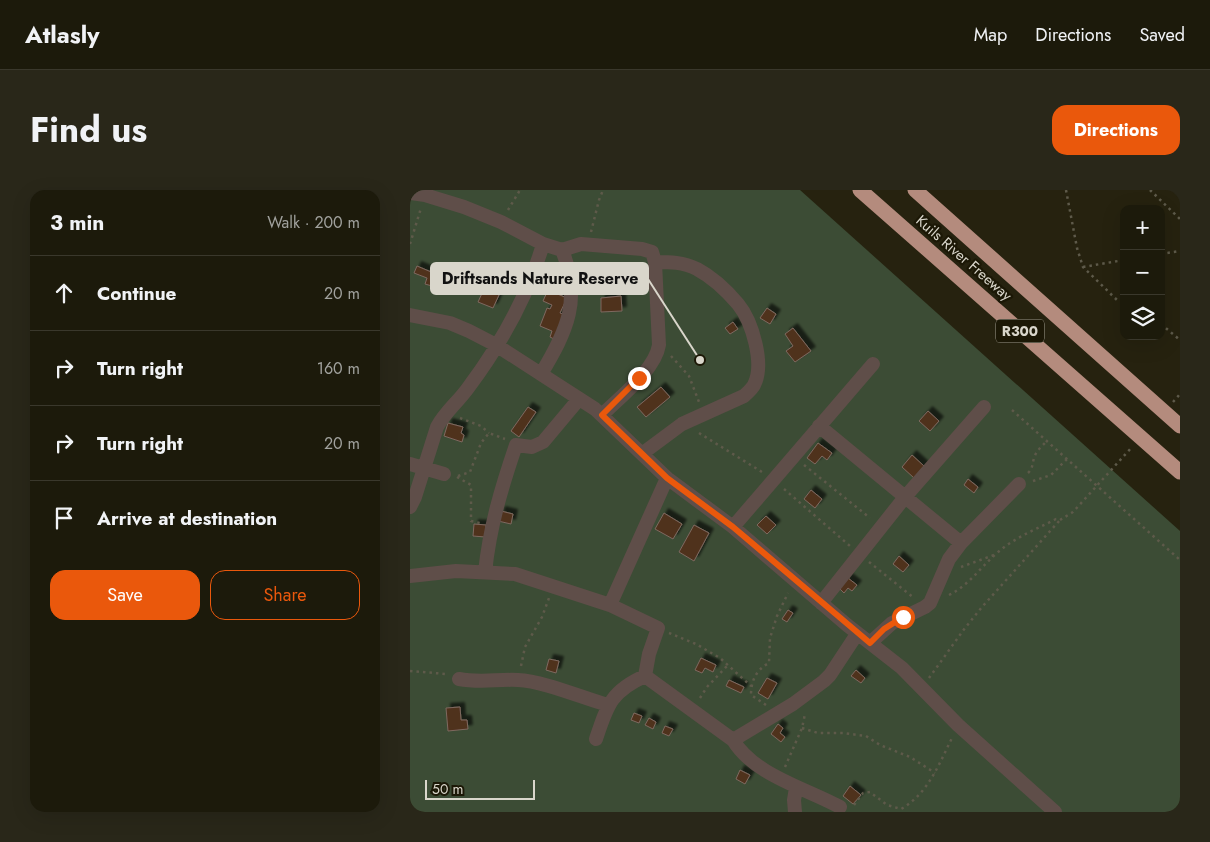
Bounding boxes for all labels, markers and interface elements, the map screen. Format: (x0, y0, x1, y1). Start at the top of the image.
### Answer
text: Atlasly (25, 17, 100, 52)
text: Map (974, 22, 1007, 48)
text: Directions (1035, 22, 1111, 48)
text: Saved (1139, 22, 1185, 48)
text: Find us (30, 105, 147, 155)
button: Directions (1052, 105, 1180, 155)
map controls (1120, 205, 1165, 340)
button: + (1120, 205, 1165, 250)
text: 3 min (50, 208, 104, 238)
street label: Kuils River Freeway (911, 210, 1017, 306)
text: Walk · 200 m (267, 211, 360, 234)
button: − (1120, 250, 1165, 295)
callout: Driftsands Nature Reserve (431, 263, 648, 294)
text: Driftsands Nature Reserve (442, 267, 638, 290)
icon: ahead (50, 279, 78, 307)
text: Continue (97, 280, 176, 307)
text: 20 m (324, 282, 360, 305)
button: layers (1120, 295, 1165, 340)
road number: R300 (996, 320, 1044, 342)
icon: right (50, 354, 78, 382)
text: Turn right (97, 355, 183, 382)
text: 160 m (317, 357, 360, 380)
route end (628, 367, 651, 390)
icon: right (50, 429, 78, 457)
text: Turn right (97, 430, 183, 457)
text: 20 m (324, 432, 360, 455)
icon: arrive (50, 504, 78, 532)
text: Arrive at destination (97, 505, 277, 532)
button: Save (50, 570, 200, 620)
button: Share (210, 570, 360, 620)
route start (892, 606, 915, 629)
scale bar (425, 777, 535, 800)
text: 50 m (432, 779, 463, 799)

